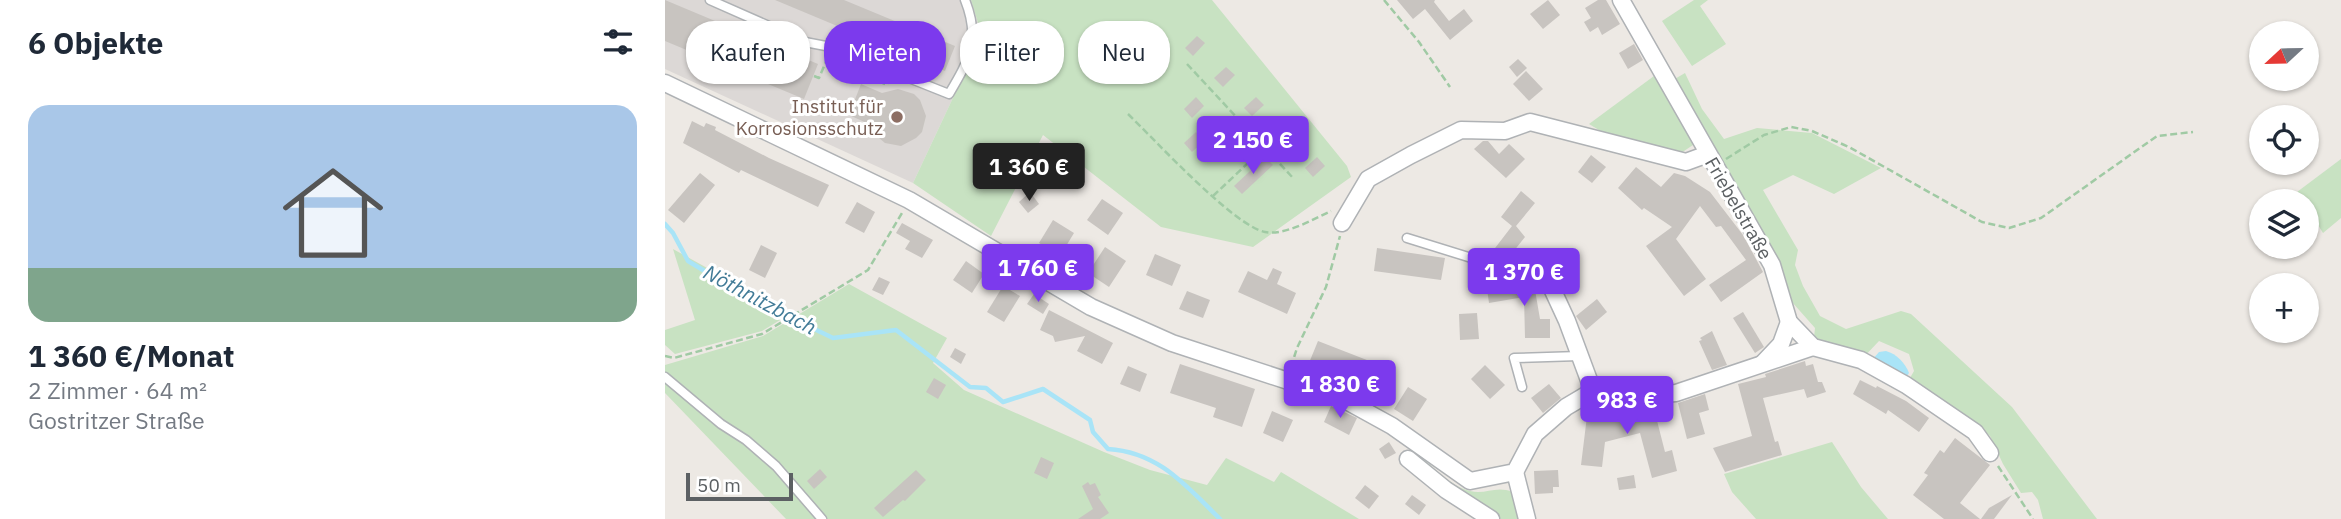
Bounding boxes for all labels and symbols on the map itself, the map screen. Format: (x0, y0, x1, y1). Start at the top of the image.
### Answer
north arrow (2249, 21, 2319, 91)
place label: Institut für Korrosionsschutz (736, 94, 883, 140)
marker: Institut für Korrosionsschutz (889, 109, 905, 125)
pin: 2 150 € (1188, 116, 1318, 176)
pin: 1 360 € (964, 144, 1094, 203)
street label: Friebelstraße (1700, 152, 1778, 264)
pin: 1 760 € (973, 244, 1103, 304)
pin: 1 370 € (1459, 248, 1589, 308)
water label: Nöthnitzbach (699, 258, 822, 341)
pin: 1 830 € (1275, 360, 1405, 420)
pin: 983 € (1578, 376, 1676, 436)
scale bar (686, 470, 793, 502)

